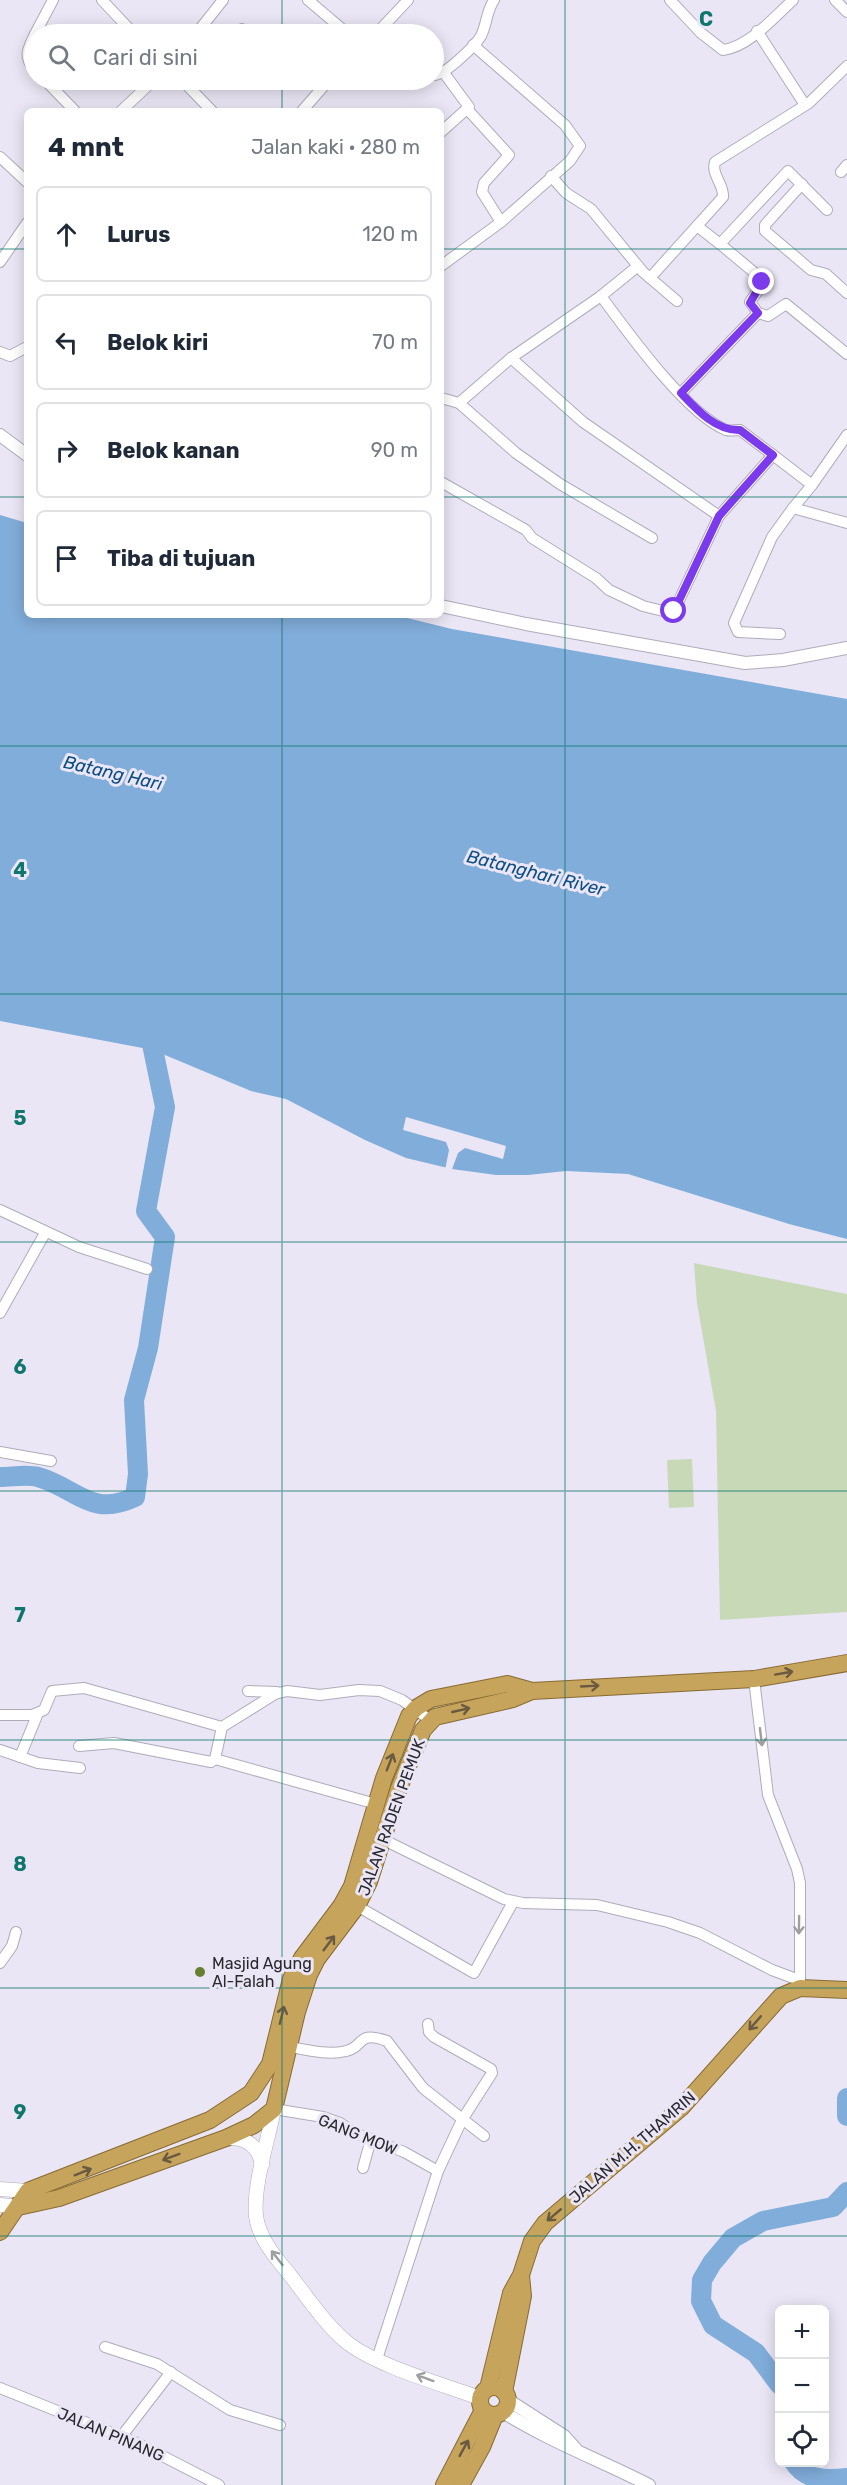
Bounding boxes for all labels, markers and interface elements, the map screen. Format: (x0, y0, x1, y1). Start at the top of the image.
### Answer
text: C (699, 7, 713, 31)
search box (24, 24, 444, 90)
icon: search (45, 41, 78, 74)
text: Cari di sini (93, 44, 198, 71)
text: 4 mnt (48, 132, 124, 163)
text: Jalan kaki · 280 m (251, 135, 420, 159)
icon: ahead (50, 218, 83, 251)
text: Lurus (107, 221, 170, 248)
text: 120 m (362, 222, 418, 246)
route end (748, 268, 774, 294)
icon: left (50, 326, 83, 359)
text: Belok kiri (107, 329, 208, 356)
text: 70 m (372, 330, 418, 354)
icon: right (50, 434, 83, 467)
text: Belok kanan (107, 437, 240, 464)
text: 90 m (371, 438, 418, 462)
icon: arrive (50, 542, 83, 575)
text: Tiba di tujuan (107, 545, 255, 572)
route start (660, 597, 686, 623)
water label: Batang Hari (61, 751, 165, 795)
water label: Batanghari River (465, 845, 608, 901)
text: 4 (13, 858, 27, 882)
text: 5 (14, 1106, 27, 1130)
text: 6 (13, 1355, 27, 1379)
text: 7 (14, 1603, 26, 1627)
one-way arrow (774, 1668, 794, 1679)
one-way arrow (579, 1681, 599, 1692)
one-way arrow (451, 1703, 470, 1715)
one-way arrow (755, 1726, 766, 1746)
street label: JALAN RADEN PEMUK (354, 1736, 429, 1898)
one-way arrow (385, 1753, 396, 1771)
text: 8 (13, 1852, 27, 1876)
one-way arrow (793, 1915, 805, 1935)
one-way arrow (323, 1935, 336, 1951)
place label: Masjid Agung Al-Falah (212, 1954, 312, 1991)
marker: Masjid Agung Al-Falah (193, 1965, 207, 1979)
one-way arrow (277, 2006, 289, 2025)
one-way arrow (748, 2015, 761, 2031)
street label: JALAN M.H. THAMRIN (565, 2087, 699, 2207)
text: 9 (14, 2100, 27, 2124)
street label: GANG MOW (316, 2110, 400, 2159)
one-way arrow (162, 2153, 181, 2164)
one-way arrow (73, 2166, 91, 2177)
one-way arrow (546, 2209, 562, 2222)
one-way arrow (270, 2251, 283, 2267)
map controls (775, 2305, 829, 2467)
button: + (775, 2305, 829, 2359)
button: − (775, 2359, 829, 2413)
one-way arrow (416, 2371, 435, 2382)
street label: JALAN PINANG (55, 2403, 167, 2465)
button: locate (775, 2413, 829, 2467)
one-way arrow (458, 2440, 470, 2457)

